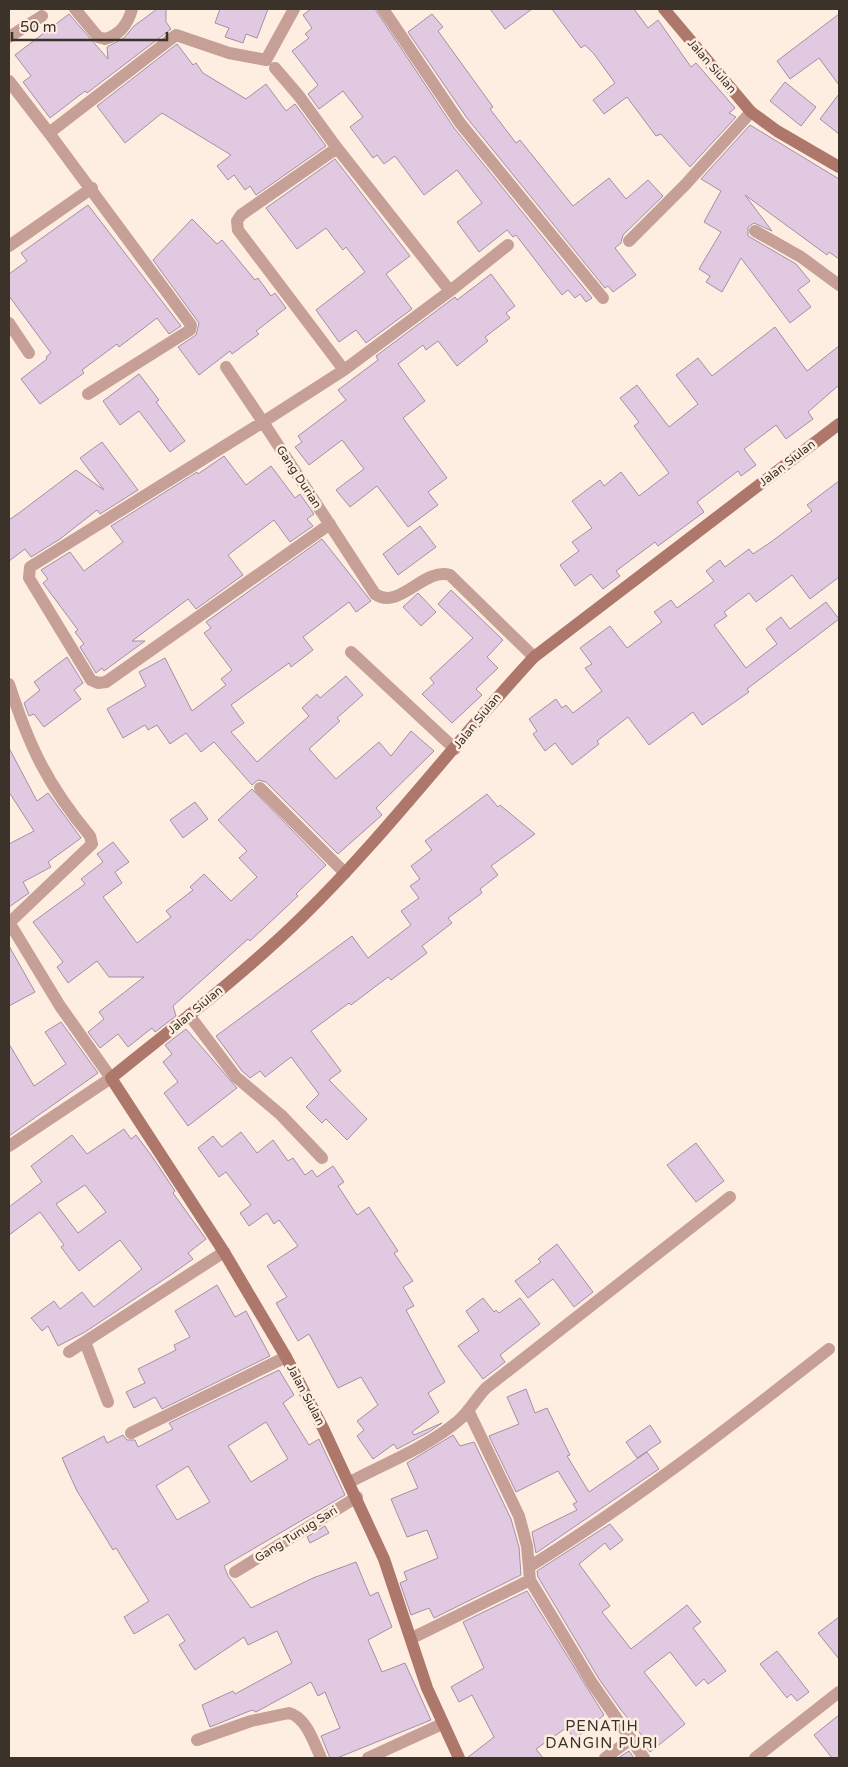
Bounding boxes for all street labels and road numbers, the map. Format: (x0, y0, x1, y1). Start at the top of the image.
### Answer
street label: Jalan Siulan (685, 36, 739, 96)
street label: Jalan Siulan (756, 437, 818, 489)
street label: Gang Durian (274, 443, 324, 511)
street label: Jalan Siulan (450, 691, 504, 751)
street label: Jalan Siulan (165, 983, 225, 1037)
street label: Jalan Siulan (284, 1362, 328, 1428)
street label: Gang Tunug Sari (252, 1503, 340, 1565)

